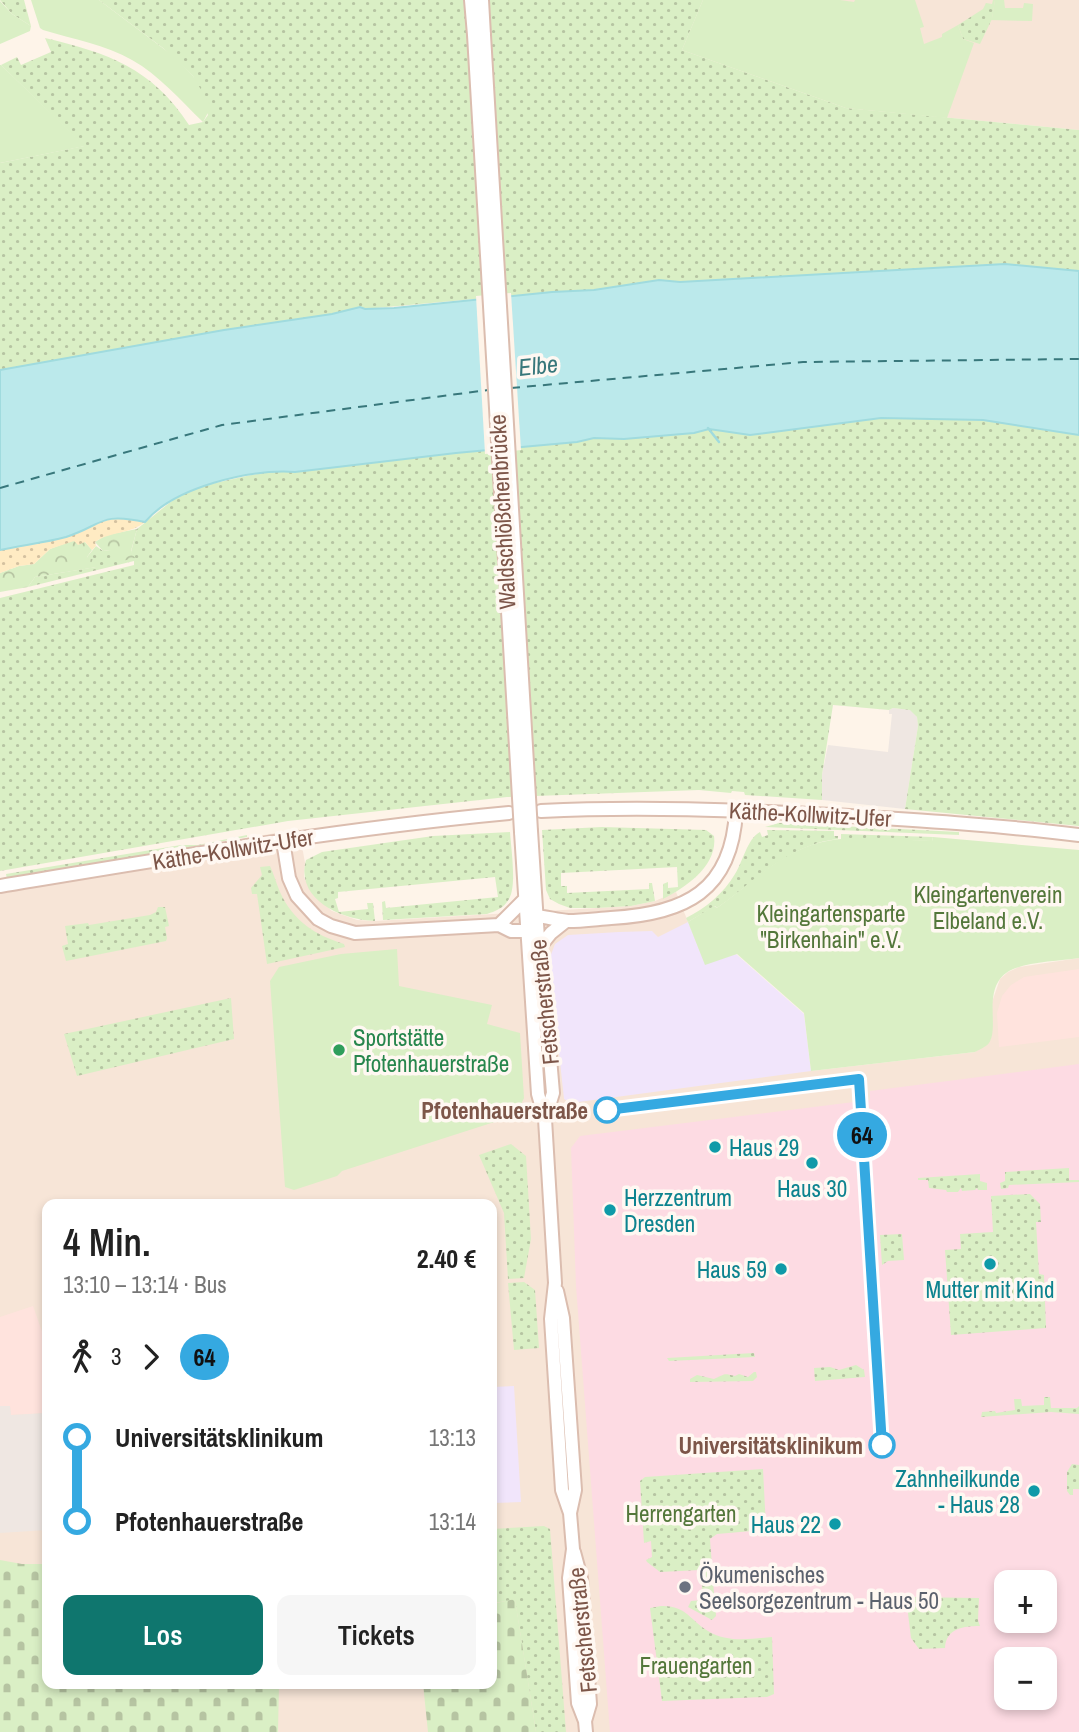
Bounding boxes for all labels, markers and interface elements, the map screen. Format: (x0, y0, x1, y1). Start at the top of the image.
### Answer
water label: Elbe (517, 347, 559, 383)
street label: Waldschlößchenbrücke (481, 414, 523, 610)
street label: Käthe-Kollwitz-Ufer (728, 794, 893, 834)
street label: Käthe-Kollwitz-Ufer (150, 821, 316, 877)
park label: Kleingartenverein Elbeland e.V. (914, 879, 1062, 936)
park label: Kleingartensparte "Birkenhain" e.V. (757, 898, 905, 955)
street label: Fetscherstraße (522, 938, 566, 1066)
place label: Sportstätte Pfotenhauerstraße (353, 1022, 509, 1079)
marker: Sportstätte Pfotenhauerstraße (331, 1042, 347, 1058)
place label: Pfotenhauerstraße (421, 1095, 588, 1126)
marker: Pfotenhauerstraße (594, 1097, 620, 1123)
line badge: 64 (830, 1112, 894, 1158)
text: 64 (851, 1119, 873, 1151)
place label: Haus 29 (729, 1132, 799, 1163)
marker: Haus 29 (707, 1139, 723, 1155)
marker: Haus 30 (804, 1155, 820, 1171)
place label: Haus 30 (777, 1173, 847, 1204)
place label: Herzzentrum Dresden (624, 1182, 732, 1239)
marker: Herzzentrum Dresden (602, 1202, 618, 1218)
text: 4 Min. (63, 1217, 151, 1268)
text: 2.40 € (417, 1241, 476, 1276)
place label: Haus 59 (697, 1254, 767, 1285)
marker: Mutter mit Kind (982, 1256, 998, 1272)
marker: Haus 59 (773, 1261, 789, 1277)
text: 13:10 – 13:14 · Bus (63, 1269, 227, 1300)
place label: Mutter mit Kind (926, 1274, 1054, 1305)
icon: walk (63, 1338, 101, 1376)
icon: forward (132, 1338, 170, 1376)
text: 3 (111, 1341, 122, 1372)
text: 64 (194, 1341, 215, 1373)
text: Universitätsklinikum (115, 1420, 324, 1455)
text: 13:13 (429, 1422, 476, 1453)
place label: Universitätsklinikum (679, 1430, 863, 1461)
marker: Universitätsklinikum (869, 1432, 895, 1458)
place label: Zahnheilkunde - Haus 28 (895, 1463, 1020, 1520)
marker: Zahnheilkunde - Haus 28 (1026, 1483, 1042, 1499)
park label: Herrengarten (625, 1498, 737, 1529)
text: Pfotenhauerstraße (115, 1504, 303, 1539)
text: 13:14 (429, 1506, 476, 1537)
place label: Haus 22 (751, 1509, 821, 1540)
marker: Haus 22 (827, 1516, 843, 1532)
place label: Ökumenisches Seelsorgezentrum - Haus 50 (699, 1559, 939, 1616)
street label: Fetscherstraße (560, 1566, 604, 1694)
map controls (994, 1570, 1057, 1710)
button: + (994, 1570, 1057, 1633)
marker: Ökumenisches Seelsorgezentrum - Haus 50 (677, 1579, 693, 1595)
button: Los (63, 1595, 263, 1675)
button: Tickets (277, 1595, 476, 1675)
button: − (994, 1647, 1057, 1710)
park label: Frauengarten (639, 1650, 753, 1681)

